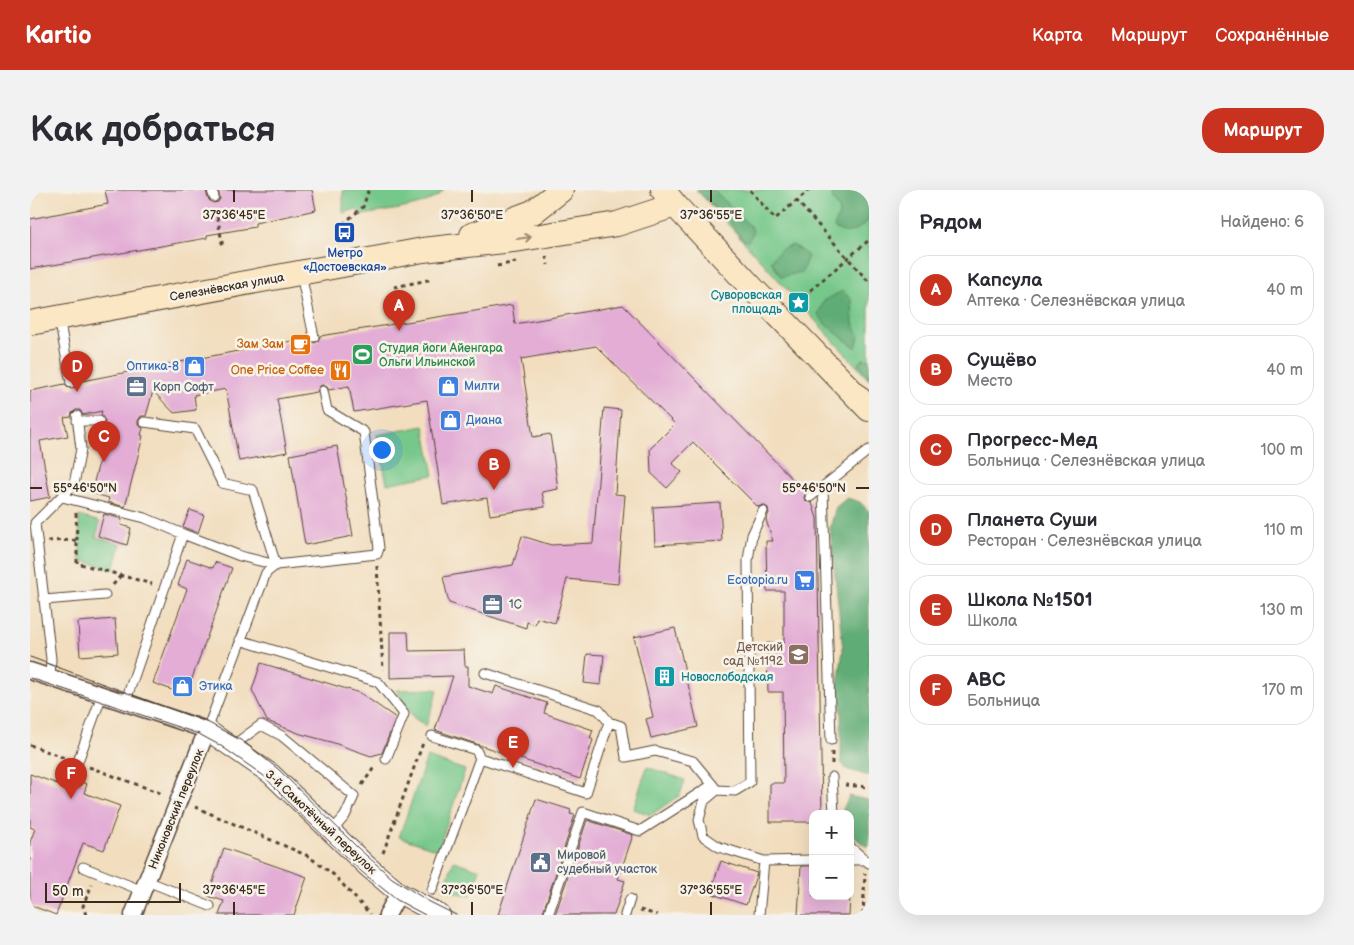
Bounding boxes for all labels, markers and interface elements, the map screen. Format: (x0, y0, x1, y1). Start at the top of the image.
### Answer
text: Kartio (25, 21, 92, 50)
text: Карта (1032, 25, 1083, 46)
text: Маршрут (1111, 25, 1187, 46)
text: Сохранённые (1215, 25, 1329, 46)
button: Маршрут (1202, 108, 1324, 153)
text: Как добраться (30, 109, 276, 152)
text: 37°36'45"E (203, 208, 265, 223)
text: 37°36'50"E (441, 208, 503, 223)
text: 37°36'55"E (680, 208, 742, 223)
text: Рядом (919, 210, 982, 235)
text: Найдено: 6 (1220, 213, 1304, 232)
bus stop icon: Метро «Достоевская» (333, 220, 357, 244)
one-way arrow (515, 233, 531, 243)
place label: Метро «Достоевская» (303, 246, 387, 275)
text: Капсула (967, 269, 1042, 292)
street label: Селезнёвская улица (169, 270, 286, 305)
text: A (931, 281, 941, 300)
text: 40 m (1266, 281, 1303, 300)
place label: Суворовская площадь (711, 288, 782, 317)
pin: A (383, 290, 415, 331)
place icon: Суворовская площадь (786, 290, 810, 314)
text: Аптека · Селезнёвская улица (967, 292, 1185, 311)
cafe icon: Зам Зам (288, 332, 312, 356)
place label: Зам Зам (237, 337, 284, 352)
place label: Студия йоги Айенгара Ольги Ильинской (379, 341, 503, 370)
sports icon: Студия йоги Айенгара Ольги Ильинской (351, 343, 375, 367)
text: Сущёво (967, 349, 1037, 372)
pin: D (61, 351, 93, 392)
shop icon: Оптика-8 (183, 354, 207, 378)
restaurant icon: One Price Coffee (328, 358, 352, 382)
place label: Оптика-8 (126, 359, 179, 374)
text: B (930, 361, 942, 380)
text: 40 m (1266, 361, 1303, 380)
place label: One Price Coffee (231, 363, 324, 378)
text: Место (967, 372, 1013, 391)
shop icon: Милти (436, 374, 460, 398)
office icon: Корп Софт (125, 375, 149, 399)
place label: Милти (464, 379, 500, 394)
place label: Корп Софт (153, 380, 214, 395)
shop icon: Диана (438, 408, 462, 432)
place label: Диана (466, 413, 502, 428)
pin: C (88, 421, 120, 462)
text: Прогресс-Мед (967, 429, 1097, 452)
your location (369, 437, 395, 463)
text: C (930, 441, 942, 460)
text: 100 m (1260, 441, 1303, 460)
pin: B (478, 449, 510, 490)
text: Больница · Селезнёвская улица (967, 452, 1205, 471)
text: 55°46'50"N (53, 481, 117, 496)
text: 55°46'50"N (782, 481, 846, 496)
text: Планета Суши (967, 509, 1098, 532)
text: D (930, 521, 942, 540)
text: 110 m (1264, 521, 1303, 540)
text: Ресторан · Селезнёвская улица (967, 532, 1202, 551)
supermarket icon: Ecotopia.ru (792, 568, 816, 592)
place label: Ecotopia.ru (727, 573, 788, 588)
text: Школа №1501 (967, 589, 1093, 612)
office icon: 1С (481, 592, 505, 616)
place label: 1С (509, 597, 522, 612)
text: E (931, 601, 941, 620)
text: 130 m (1260, 601, 1303, 620)
text: Школа (967, 612, 1017, 631)
place label: Детский сад №1192 (723, 640, 783, 669)
school or university icon: Детский сад №1192 (787, 642, 811, 666)
building icon: Новослободская (653, 665, 677, 689)
text: ABC (967, 669, 1006, 692)
place label: Новослободская (681, 670, 774, 685)
shop icon: Этика (171, 674, 195, 698)
place label: Этика (199, 679, 233, 694)
text: F (931, 681, 941, 700)
text: 170 m (1262, 681, 1303, 700)
text: Больница (967, 692, 1040, 711)
pin: E (497, 727, 529, 768)
street label: Никоновский переулок (145, 746, 208, 872)
pin: F (55, 758, 87, 799)
street label: 3-й Самотёчный переулок (262, 767, 380, 878)
map controls (809, 810, 854, 900)
button: + (809, 810, 854, 855)
place label: Мировой судебный участок (557, 848, 658, 877)
public building icon: Мировой судебный участок (529, 850, 553, 874)
button: − (809, 855, 854, 900)
scale bar (45, 880, 181, 903)
text: 50 m (52, 883, 84, 900)
text: 37°36'45"E (203, 883, 265, 898)
text: 37°36'50"E (441, 883, 503, 898)
text: 37°36'55"E (680, 883, 742, 898)

